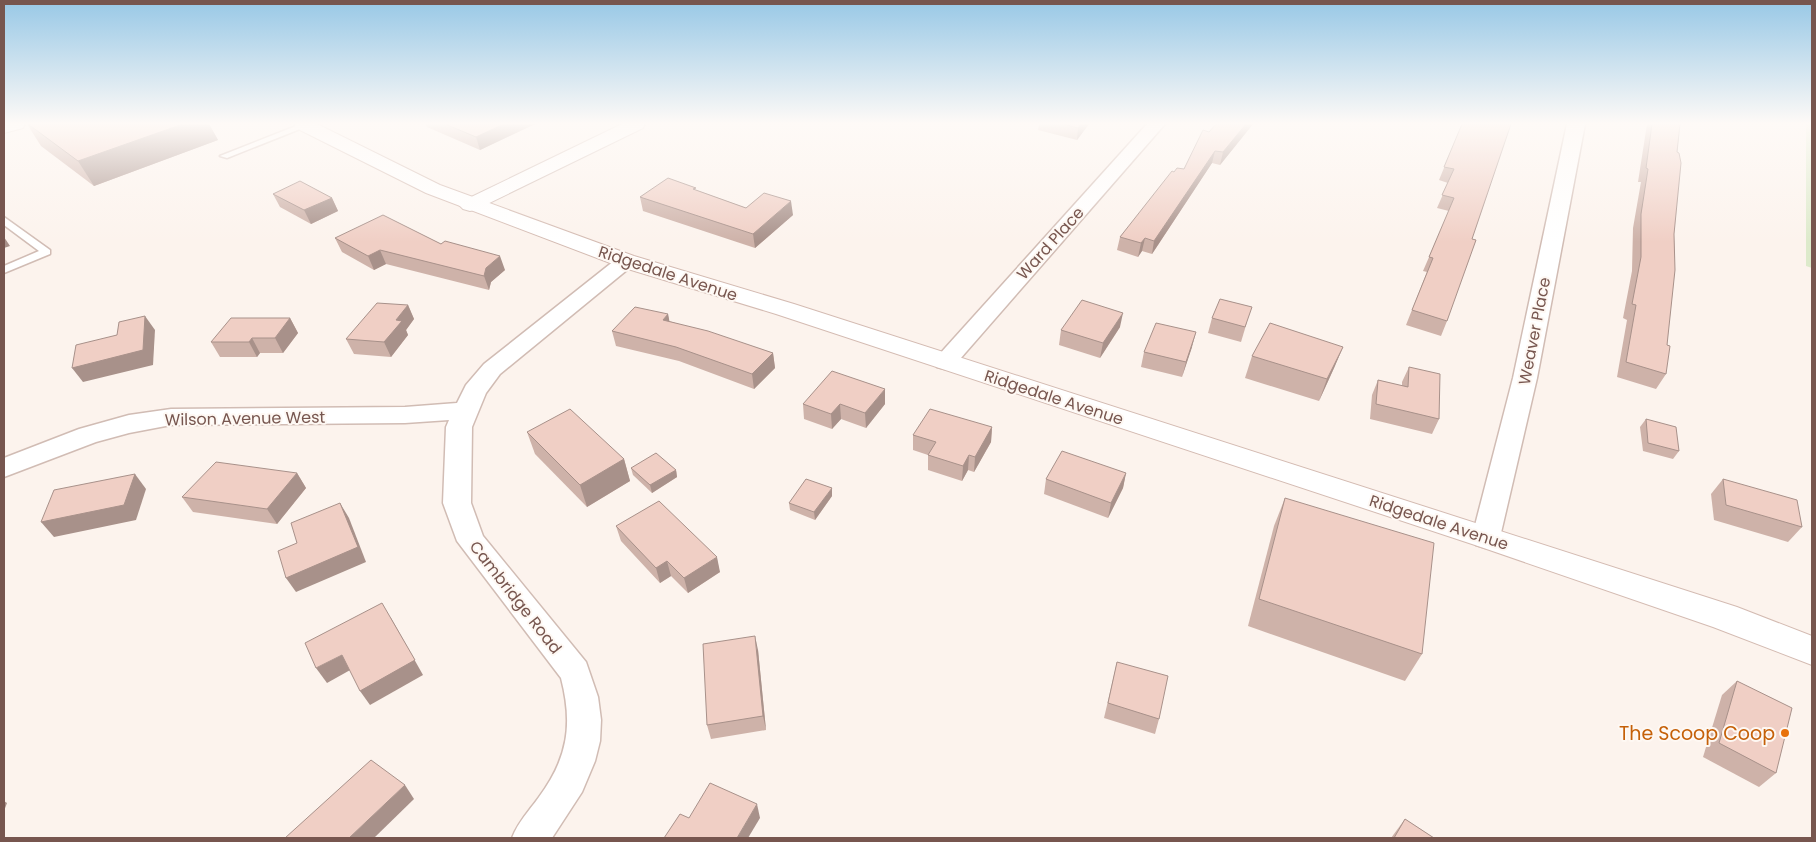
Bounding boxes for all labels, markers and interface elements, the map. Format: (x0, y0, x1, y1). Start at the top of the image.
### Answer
street label: Ward Place (1011, 202, 1089, 285)
street label: Ridgedale Avenue (595, 240, 740, 307)
street label: Weaver Place (1513, 275, 1556, 387)
street label: Ridgedale Avenue (981, 364, 1126, 431)
street label: Wilson Avenue West (164, 406, 326, 431)
street label: Ridgedale Avenue (1366, 489, 1511, 556)
street label: Cambridge Road (464, 536, 567, 659)
place label: The Scoop Coop (1619, 720, 1775, 747)
marker: The Scoop Coop (1779, 727, 1791, 739)

